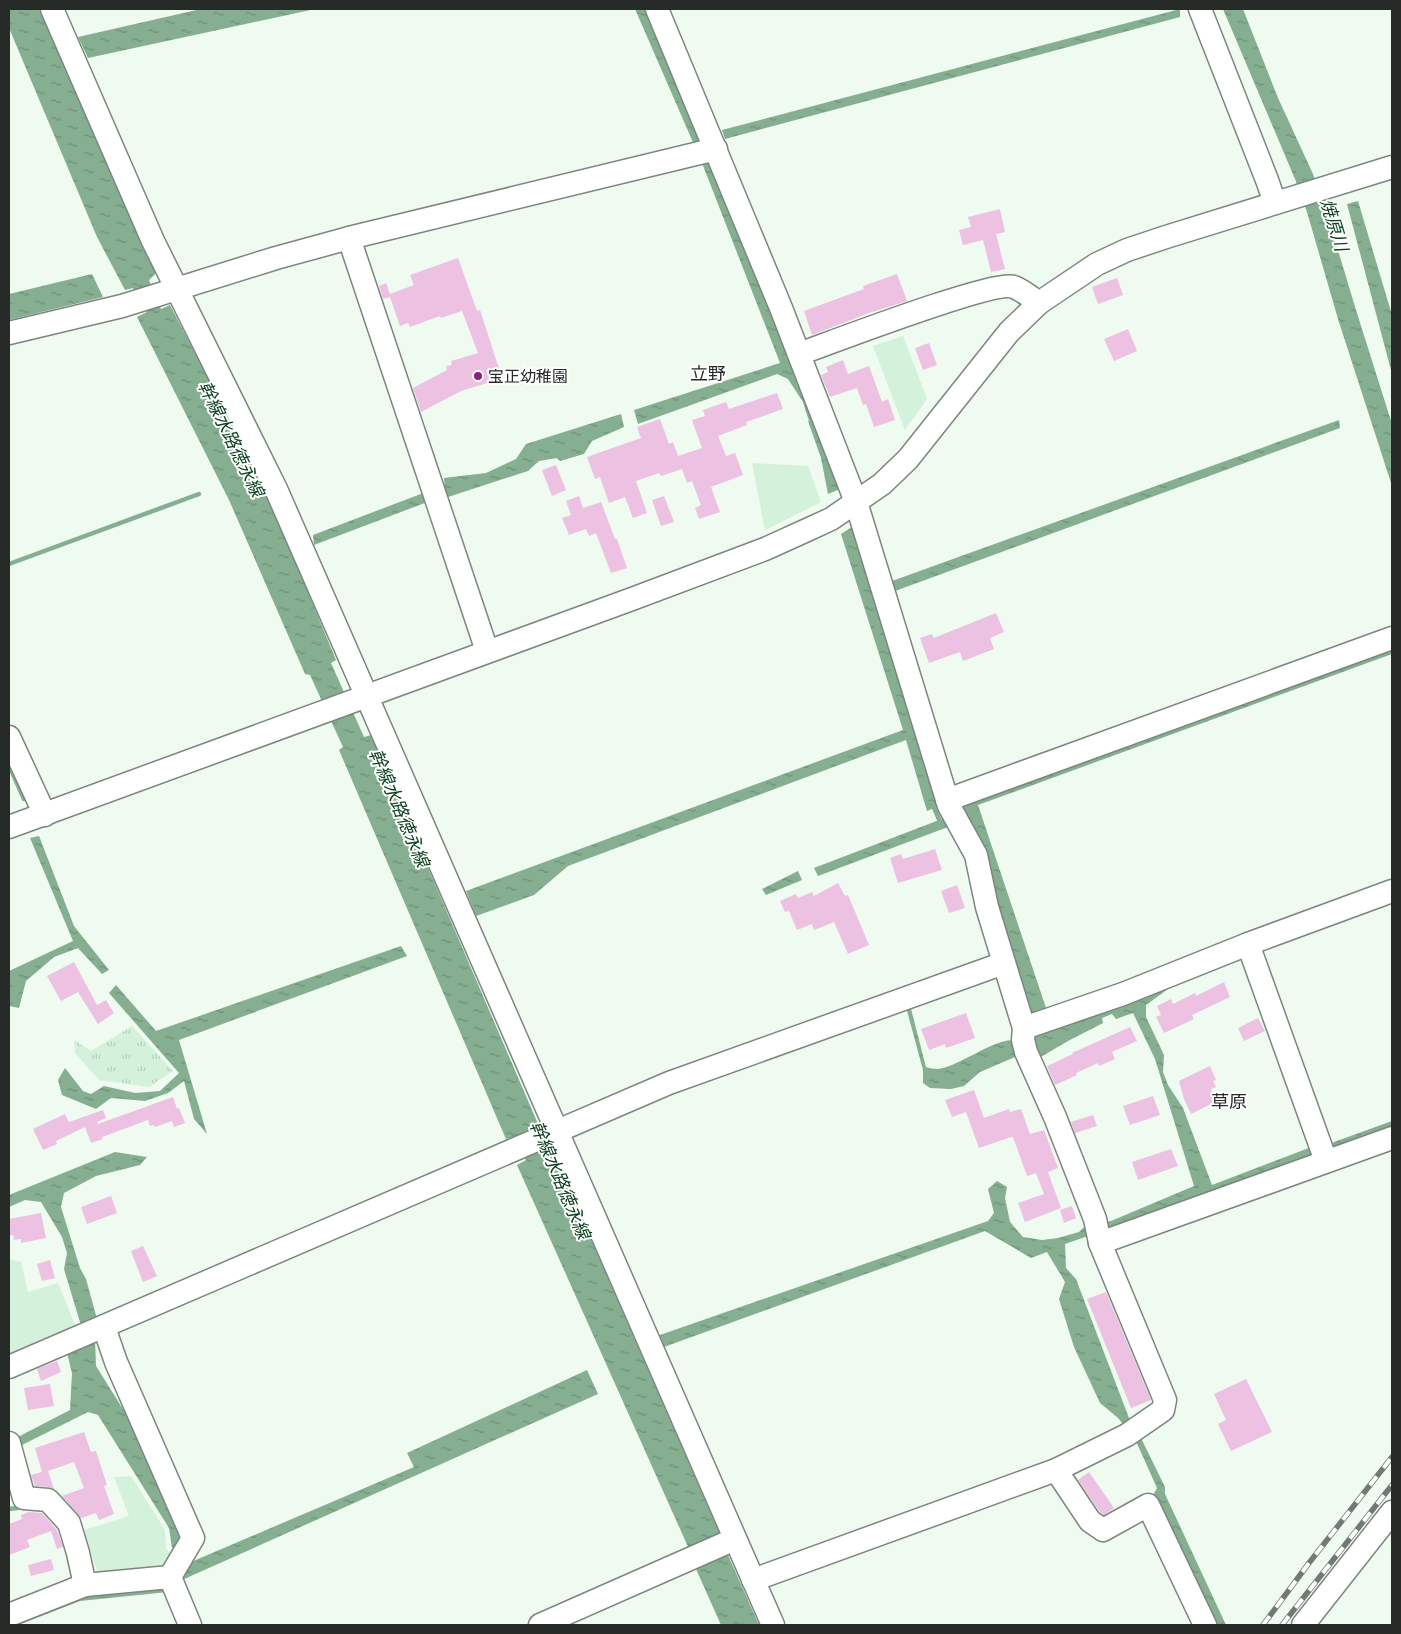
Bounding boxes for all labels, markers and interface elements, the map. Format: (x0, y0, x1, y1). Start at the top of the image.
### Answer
water label: 焼原川 (1316, 196, 1353, 256)
district label: 立野 (690, 363, 726, 385)
place label: 宝正幼稚園 (488, 367, 568, 386)
marker: 宝正幼稚園 (472, 370, 484, 382)
water label: 幹線水路徳永線 (193, 378, 269, 502)
water label: 幹線水路徳永線 (364, 746, 435, 872)
district label: 草原 (1211, 1091, 1247, 1113)
water label: 幹線水路徳永線 (525, 1118, 596, 1244)

